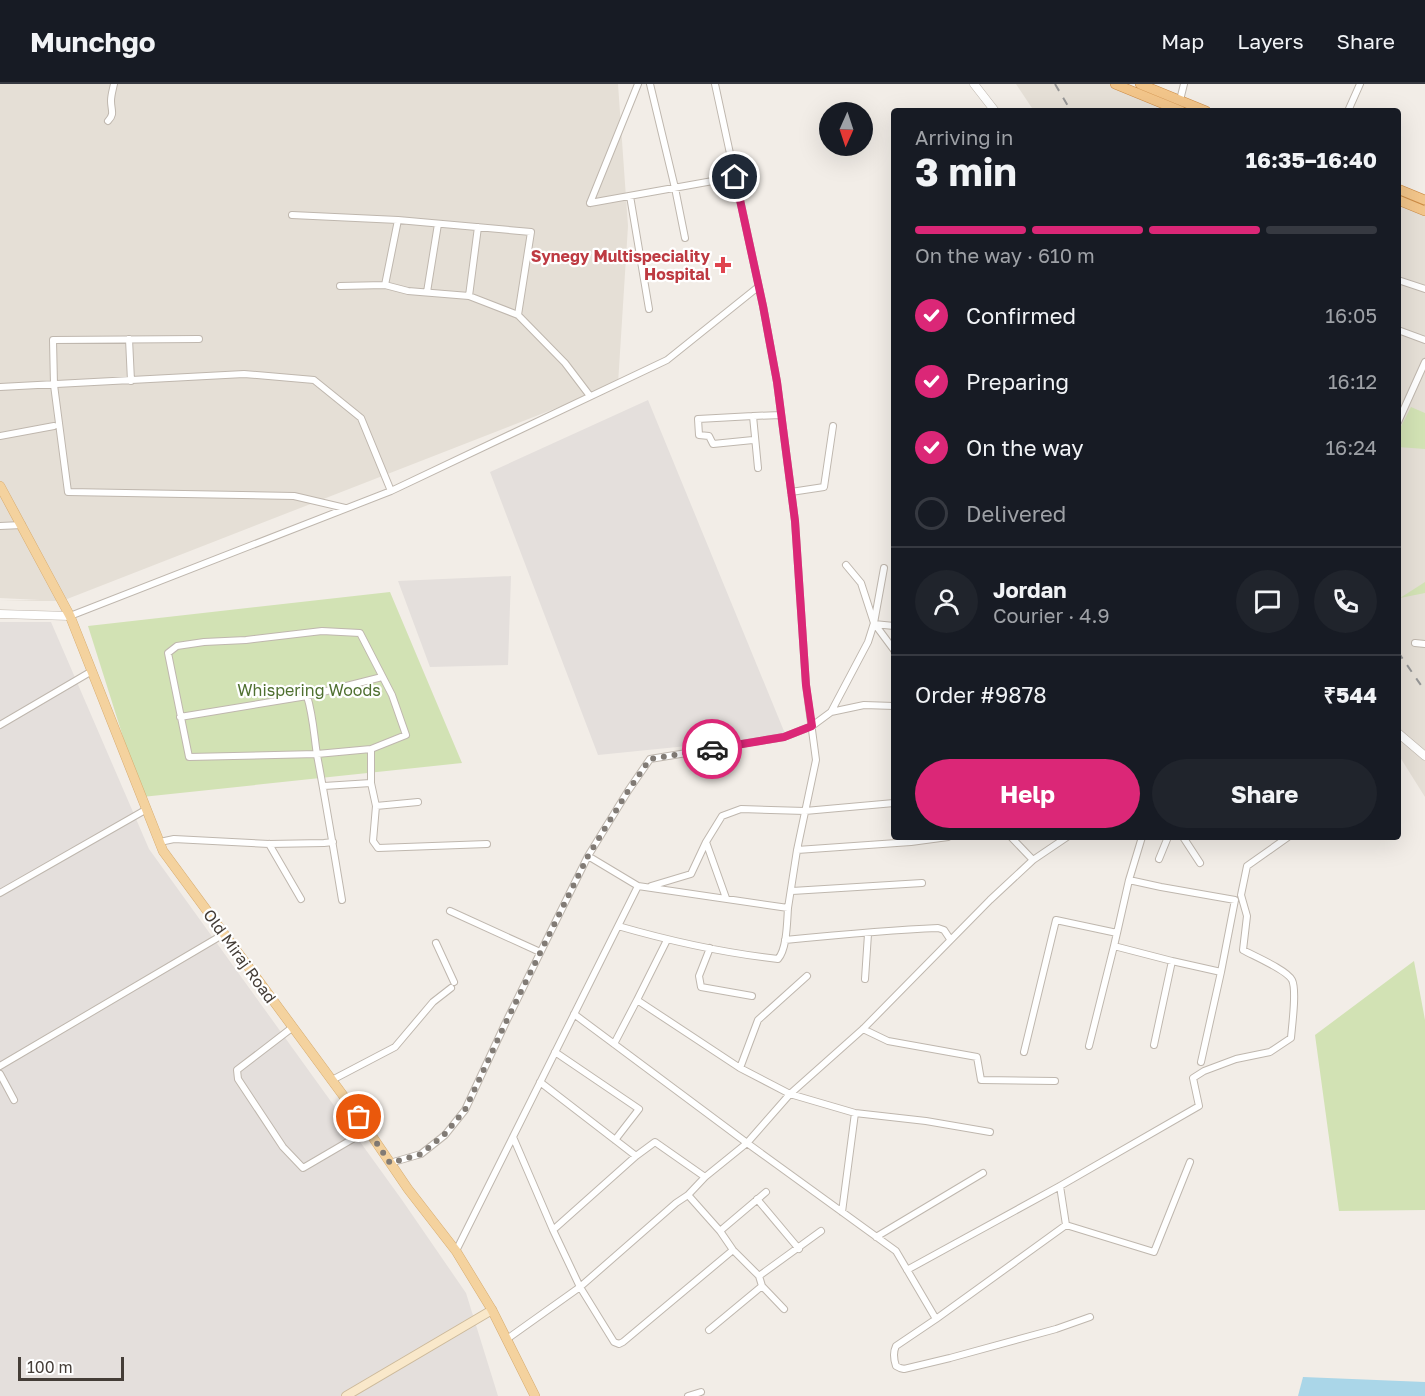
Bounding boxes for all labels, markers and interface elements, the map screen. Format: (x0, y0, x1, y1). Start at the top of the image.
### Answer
text: Munchgo (30, 25, 156, 58)
text: Map (1161, 28, 1204, 54)
text: Layers (1237, 28, 1304, 54)
text: Share (1337, 28, 1395, 54)
north arrow (819, 102, 873, 156)
map controls (819, 102, 873, 156)
text: Arriving in (915, 125, 1013, 149)
text: 16:35–16:40 (1246, 146, 1377, 173)
text: 3 min (915, 148, 1017, 195)
pin (709, 151, 760, 202)
icon: home (718, 160, 751, 193)
text: On the way · 610 m (915, 243, 1095, 267)
place label: Synegy Multispeciality Hospital (531, 246, 711, 284)
marker: Synegy Multispeciality Hospital (714, 256, 732, 274)
icon: check (915, 299, 948, 332)
text: Confirmed (966, 302, 1076, 329)
text: 16:05 (1325, 303, 1377, 327)
icon: check (915, 365, 948, 398)
text: Preparing (966, 368, 1069, 395)
text: 16:12 (1328, 369, 1377, 393)
icon: check (915, 431, 948, 464)
text: On the way (966, 434, 1084, 461)
text: 16:24 (1325, 435, 1377, 459)
text: Delivered (966, 500, 1066, 527)
button: person (915, 570, 978, 633)
button: chat (1236, 570, 1299, 633)
button: phone (1314, 570, 1377, 633)
text: Jordan (993, 576, 1067, 603)
text: Courier · 4.9 (993, 603, 1110, 627)
park label: Whispering Woods (237, 680, 381, 700)
text: Order #9878 (915, 681, 1047, 708)
text: ₹544 (1323, 681, 1377, 708)
courier (682, 719, 742, 779)
icon: car (696, 733, 729, 766)
button: Help (915, 759, 1140, 828)
button: Share (1152, 759, 1377, 828)
street label: Old Miraj Road (199, 905, 281, 1007)
pin (333, 1091, 384, 1142)
icon: bag (342, 1100, 375, 1133)
scale bar (18, 1354, 124, 1382)
text: 100 m (27, 1357, 73, 1377)

